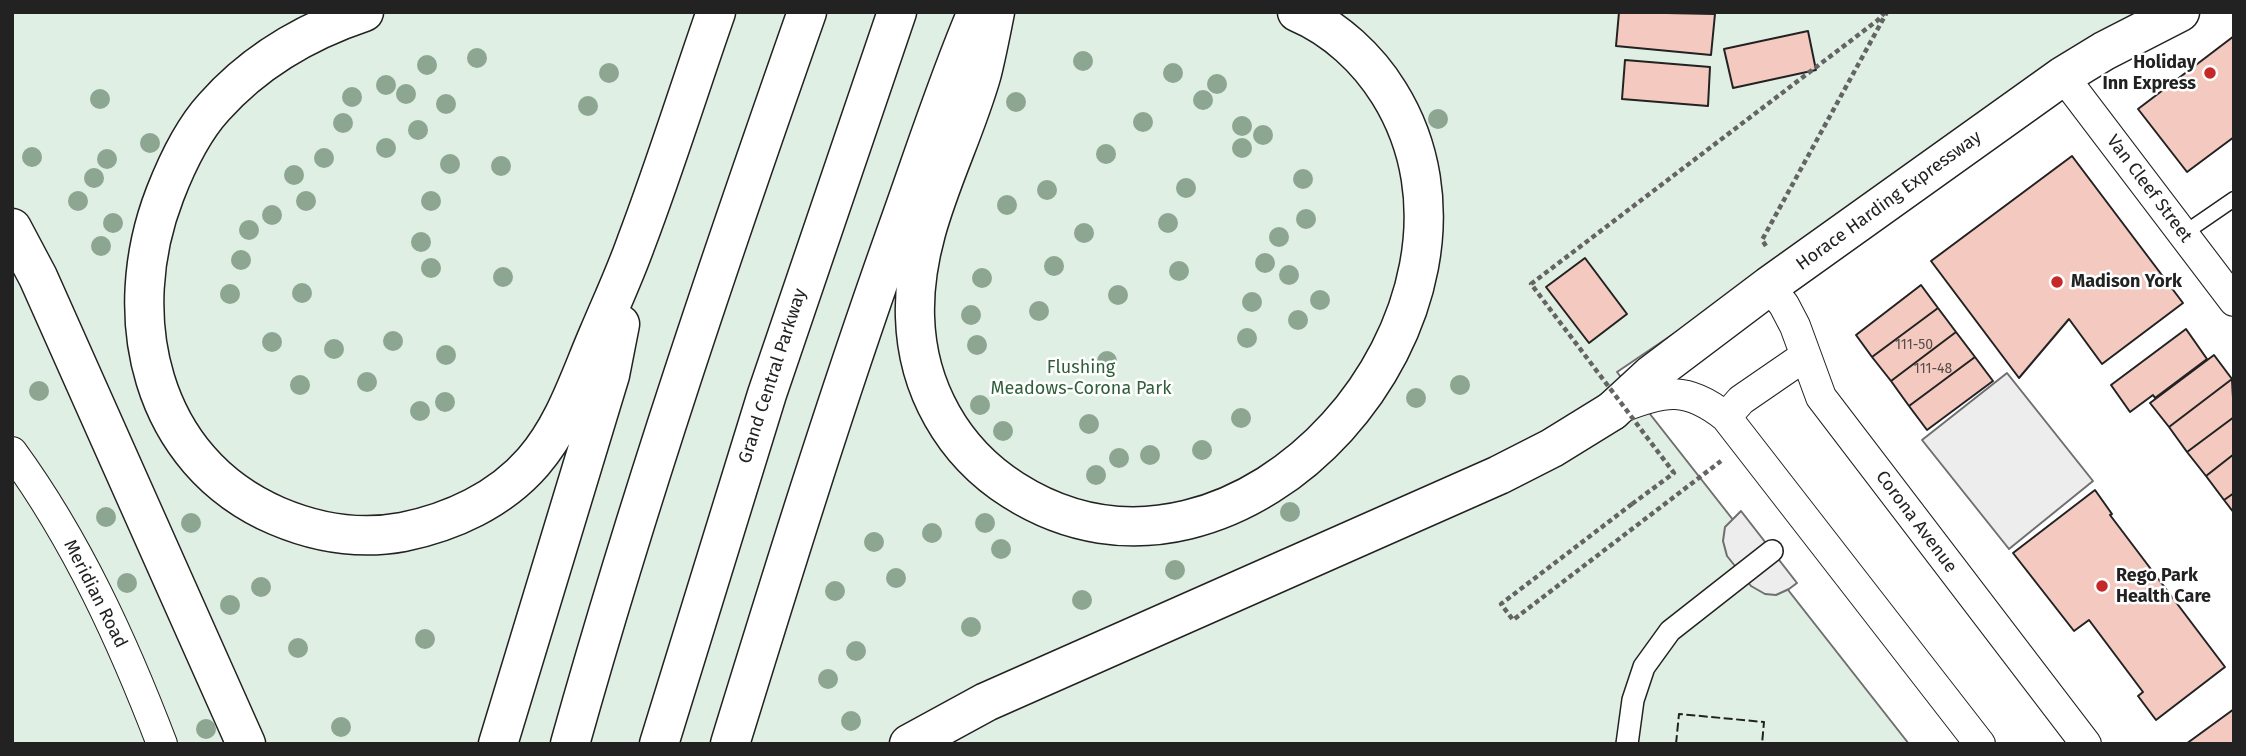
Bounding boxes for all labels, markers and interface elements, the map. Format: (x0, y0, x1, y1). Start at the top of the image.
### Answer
place label: Holiday Inn Express (2102, 52, 2196, 94)
marker: Holiday Inn Express (2202, 65, 2218, 81)
street label: Horace Harding Expressway (1792, 127, 1986, 275)
street label: Van Cleef Street (2102, 131, 2196, 247)
place label: Madison York (2071, 271, 2182, 293)
marker: Madison York (2049, 274, 2065, 290)
street label: Grand Central Parkway (735, 286, 811, 466)
house number: 111-50 (1895, 337, 1933, 353)
park label: Flushing Meadows-Corona Park (991, 357, 1171, 400)
house number: 111-48 (1914, 361, 1952, 377)
street label: Corona Avenue (1871, 467, 1961, 577)
street label: Meridian Road (59, 536, 131, 652)
place label: Rego Park Health Care (2116, 565, 2211, 608)
marker: Rego Park Health Care (2094, 578, 2110, 594)

